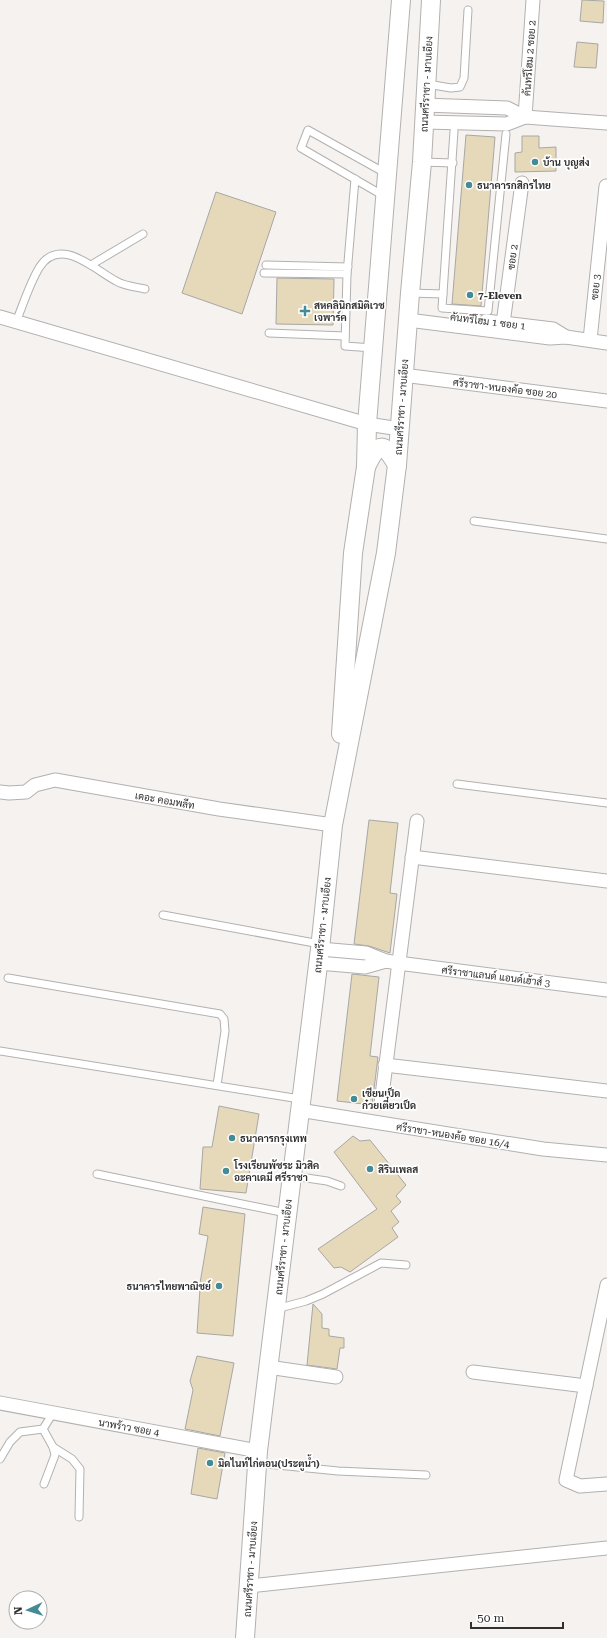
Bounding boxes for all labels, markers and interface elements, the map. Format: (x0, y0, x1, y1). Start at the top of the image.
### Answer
street label: คันทรีโฮม 2 ซอย 2 (520, 19, 538, 96)
street label: ถนนศรีราชา - มาบเอียง (417, 36, 435, 132)
place label: บ้าน บุญส่ง (543, 156, 590, 170)
marker: บ้าน บุญส่ง (530, 157, 540, 167)
place label: ธนาคารกสิกรไทย (477, 179, 551, 191)
marker: ธนาคารกสิกรไทย (464, 180, 474, 190)
street label: ซอย 2 (505, 243, 520, 271)
street label: ซอย 3 (589, 273, 602, 301)
marker: 7-Eleven (465, 290, 475, 300)
place label: 7-Eleven (478, 290, 522, 301)
place label: สหคลินิกสมิติเวช เจพาร์ค (314, 300, 385, 323)
marker: สหคลินิกสมิติเวช เจพาร์ค (299, 305, 311, 317)
street label: คันทรีโฮม 1 ซอย 1 (450, 310, 527, 332)
street label: ถนนศรีราชา - มาบเอียง (392, 359, 410, 455)
street label: ศรีราชา-หนองค้อ ซอย 20 (452, 376, 558, 400)
street label: เดอะ คอมพลีท (134, 789, 196, 811)
street label: ถนนศรีราชา - มาบเอียง (311, 877, 333, 973)
street label: ศรีราชาแลนด์ แอนด์เฮ้าส์ 3 (441, 962, 552, 989)
place label: เซียนเป็ด ก๋วยเตี๋ยวเป็ด (362, 1087, 416, 1111)
marker: เซียนเป็ด ก๋วยเตี๋ยวเป็ด (349, 1094, 359, 1104)
street label: ศรีราชา-หนองค้อ ซอย 16/4 (395, 1120, 511, 1150)
marker: ธนาคารกรุงเทพ (227, 1133, 237, 1143)
place label: ธนาคารกรุงเทพ (240, 1133, 307, 1146)
place label: โรงเรียนพัชระ มิวสิค อะคาเดมี ศรีราชา (233, 1159, 319, 1183)
marker: สิรินเพลส (365, 1164, 375, 1174)
place label: สิรินเพลส (378, 1164, 418, 1175)
marker: โรงเรียนพัชระ มิวสิค อะคาเดมี ศรีราชา (221, 1166, 231, 1176)
street label: ถนนศรีราชา - มาบเอียง (272, 1199, 294, 1295)
place label: ธนาคารไทยพาณิชย์ (126, 1279, 212, 1292)
marker: ธนาคารไทยพาณิชย์ (214, 1281, 224, 1291)
street label: นาพร้าว ซอย 4 (98, 1416, 161, 1438)
place label: มิดไนท์ไก่ตอน(ประตูน้ำ) (218, 1454, 320, 1471)
marker: มิดไนท์ไก่ตอน(ประตูน้ำ) (205, 1458, 215, 1468)
street label: ถนนศรีราชา - มาบเอียง (241, 1521, 259, 1617)
north arrow (8, 1590, 48, 1630)
scale bar (471, 1604, 563, 1630)
text: N (12, 1605, 25, 1615)
text: 50 m (477, 1611, 504, 1625)

